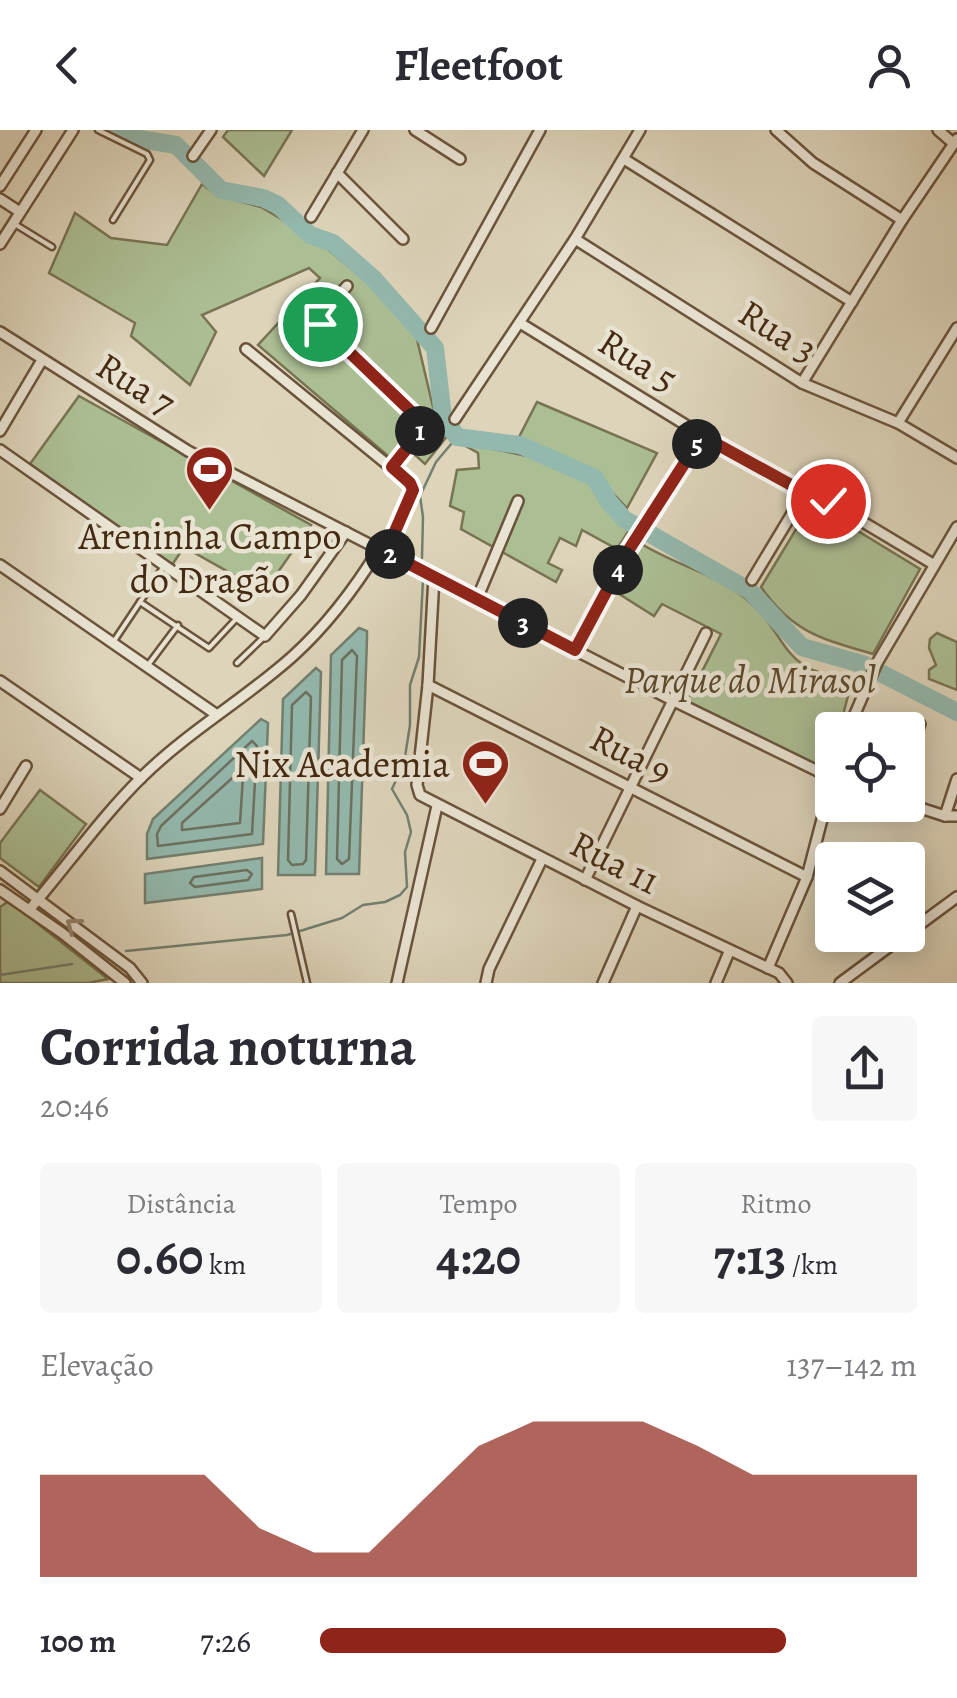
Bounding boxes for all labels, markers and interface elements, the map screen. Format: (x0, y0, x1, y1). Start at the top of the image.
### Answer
text: Fleetfoot (394, 34, 563, 96)
icon: back (40, 38, 95, 93)
icon: person (862, 38, 917, 93)
pin (278, 282, 363, 367)
street label: Rua 3 (729, 287, 827, 375)
icon: arrive (293, 297, 348, 352)
street label: Rua 5 (589, 316, 687, 404)
street label: Rua 7 (87, 340, 185, 428)
pin: 1 (395, 406, 445, 456)
text: 1 (415, 412, 425, 450)
pin: 5 (672, 419, 722, 469)
text: 5 (691, 425, 703, 463)
sports icon: Areninha Campo do Dragão (184, 444, 236, 512)
pin (786, 459, 871, 544)
icon: check (801, 474, 856, 529)
place label: Areninha Campo do Dragão (78, 510, 341, 606)
pin: 2 (365, 529, 415, 579)
text: 2 (383, 535, 397, 573)
pin: 4 (593, 545, 643, 595)
text: 4 (611, 551, 625, 589)
pin: 3 (498, 598, 548, 648)
text: 3 (517, 604, 529, 642)
park label: Parque do Mirasol (624, 654, 877, 706)
street label: Rua 9 (581, 712, 681, 796)
map controls (815, 712, 925, 952)
button: locate (815, 712, 925, 822)
place label: Nix Academia (234, 738, 450, 790)
sports icon: Nix Academia (459, 738, 511, 806)
street label: Rua 11 (561, 818, 669, 906)
button: layers (815, 842, 925, 952)
one-way arrow (66, 919, 84, 936)
text: Corrida noturna (40, 1009, 416, 1084)
button: share (812, 1016, 917, 1121)
text: 20:46 (40, 1084, 109, 1128)
text: Distância (127, 1185, 236, 1223)
text: Tempo (439, 1185, 518, 1223)
text: Ritmo (740, 1185, 811, 1223)
text: 0.60 (116, 1223, 203, 1291)
text: 4:20 (436, 1223, 521, 1291)
text: 7:13 (714, 1223, 786, 1291)
text: km (203, 1246, 246, 1284)
text: /km (786, 1246, 838, 1284)
text: Elevação (40, 1343, 154, 1387)
text: 137–142 m (786, 1343, 917, 1387)
text: 100 m (40, 1619, 116, 1663)
text: 7:26 (200, 1619, 251, 1663)

